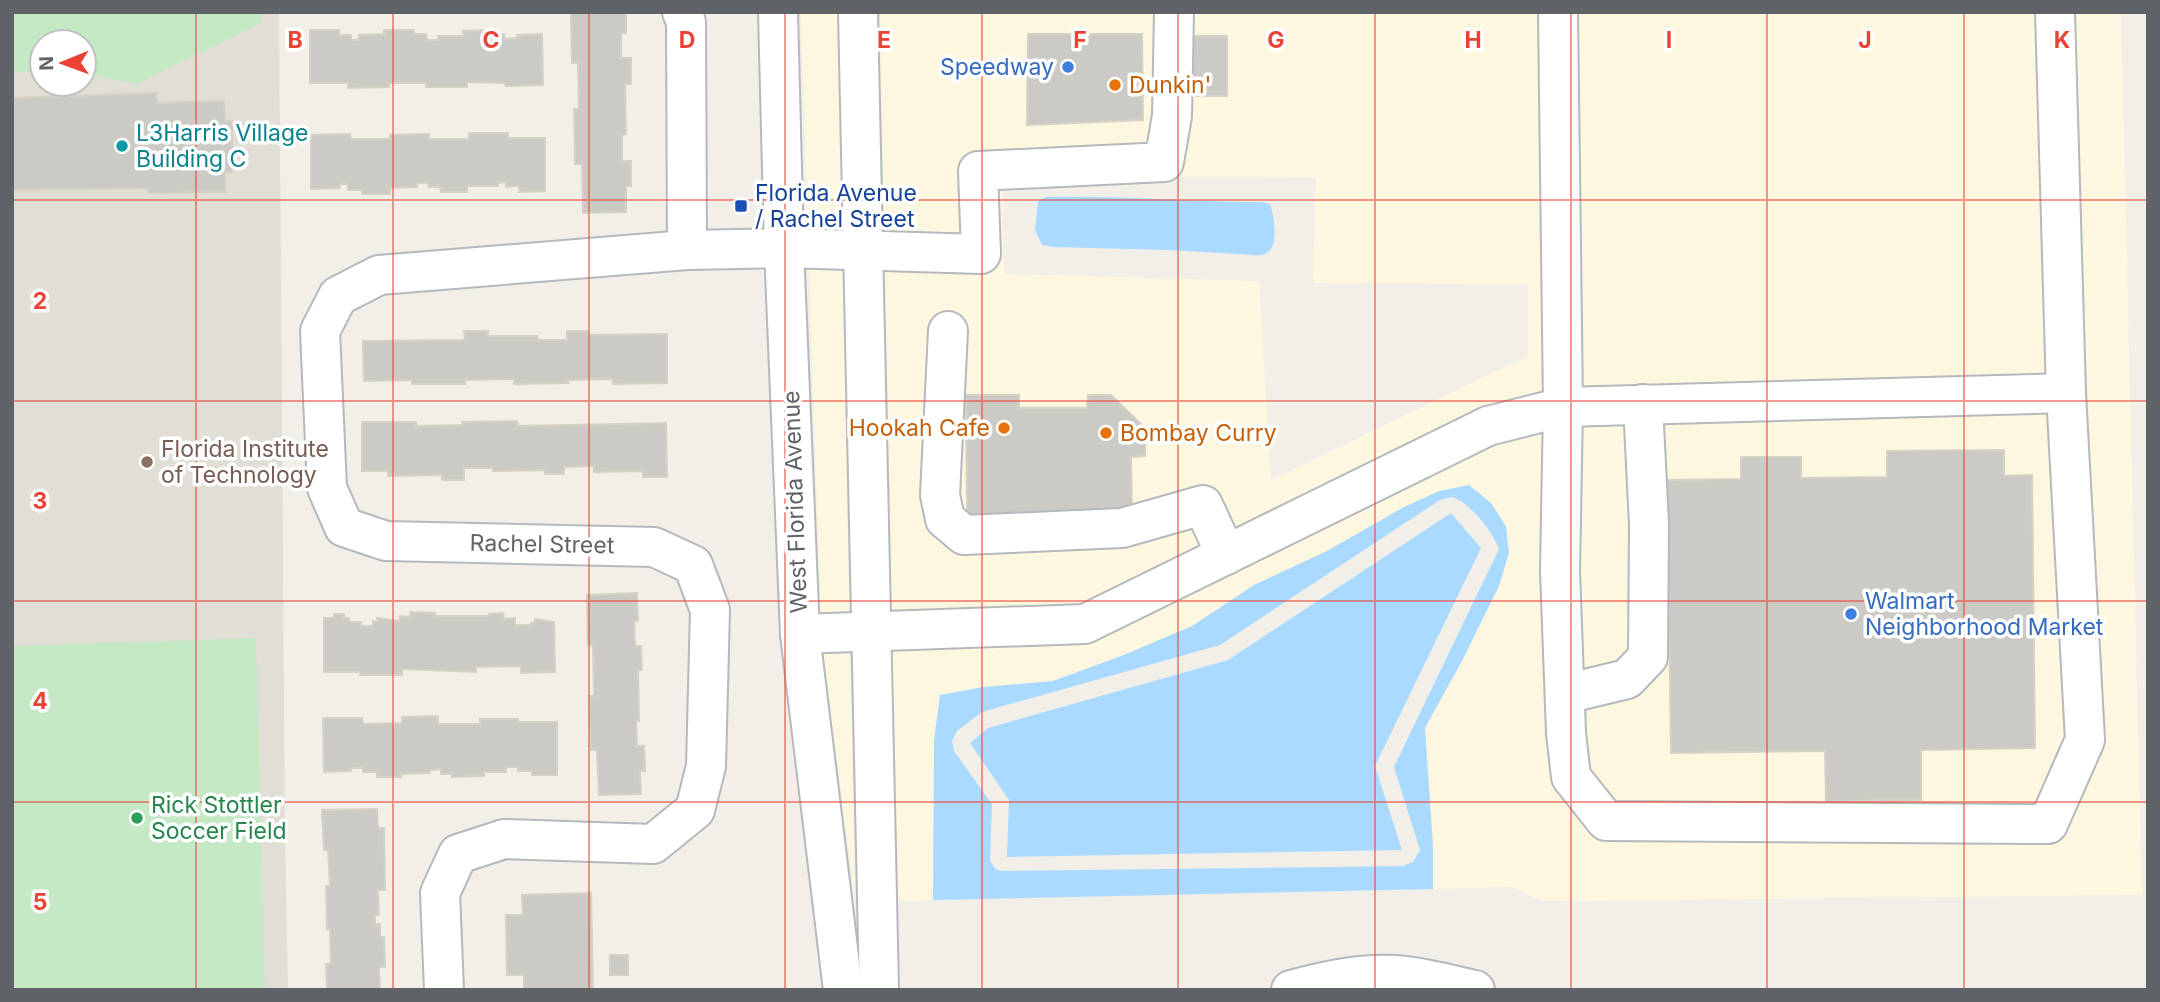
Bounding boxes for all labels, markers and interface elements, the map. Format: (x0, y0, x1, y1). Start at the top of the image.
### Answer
text: B (287, 26, 303, 54)
text: C (482, 26, 500, 54)
text: D (679, 26, 695, 54)
text: E (877, 26, 891, 54)
text: F (1073, 26, 1087, 54)
text: G (1267, 26, 1285, 54)
text: H (1464, 26, 1482, 54)
text: I (1666, 26, 1672, 54)
text: J (1858, 26, 1872, 54)
text: K (2054, 26, 2070, 54)
north arrow (28, 28, 98, 98)
place label: Speedway (940, 53, 1054, 81)
text: N (35, 56, 58, 71)
marker: Speedway (1060, 59, 1076, 75)
place label: Dunkin' (1129, 71, 1211, 99)
marker: Dunkin' (1107, 77, 1123, 93)
place label: L3Harris Village Building C (136, 119, 308, 173)
marker: L3Harris Village Building C (114, 138, 130, 154)
place label: Florida Avenue / Rachel Street (755, 179, 917, 233)
marker: Florida Avenue / Rachel Street (733, 198, 749, 214)
text: 2 (33, 287, 47, 315)
street label: West Florida Avenue (777, 390, 813, 614)
place label: Hookah Cafe (849, 414, 990, 442)
place label: Bombay Curry (1120, 419, 1277, 447)
marker: Hookah Cafe (996, 420, 1012, 436)
marker: Bombay Curry (1098, 425, 1114, 441)
place label: Florida Institute of Technology (161, 435, 329, 489)
marker: Florida Institute of Technology (139, 454, 155, 470)
text: 3 (33, 487, 47, 515)
street label: Rachel Street (469, 529, 615, 559)
place label: Walmart Neighborhood Market (1865, 587, 2104, 641)
marker: Walmart Neighborhood Market (1843, 606, 1859, 622)
text: 4 (32, 687, 48, 715)
place label: Rick Stottler Soccer Field (151, 791, 287, 845)
marker: Rick Stottler Soccer Field (129, 810, 145, 826)
text: 5 (33, 888, 47, 916)

